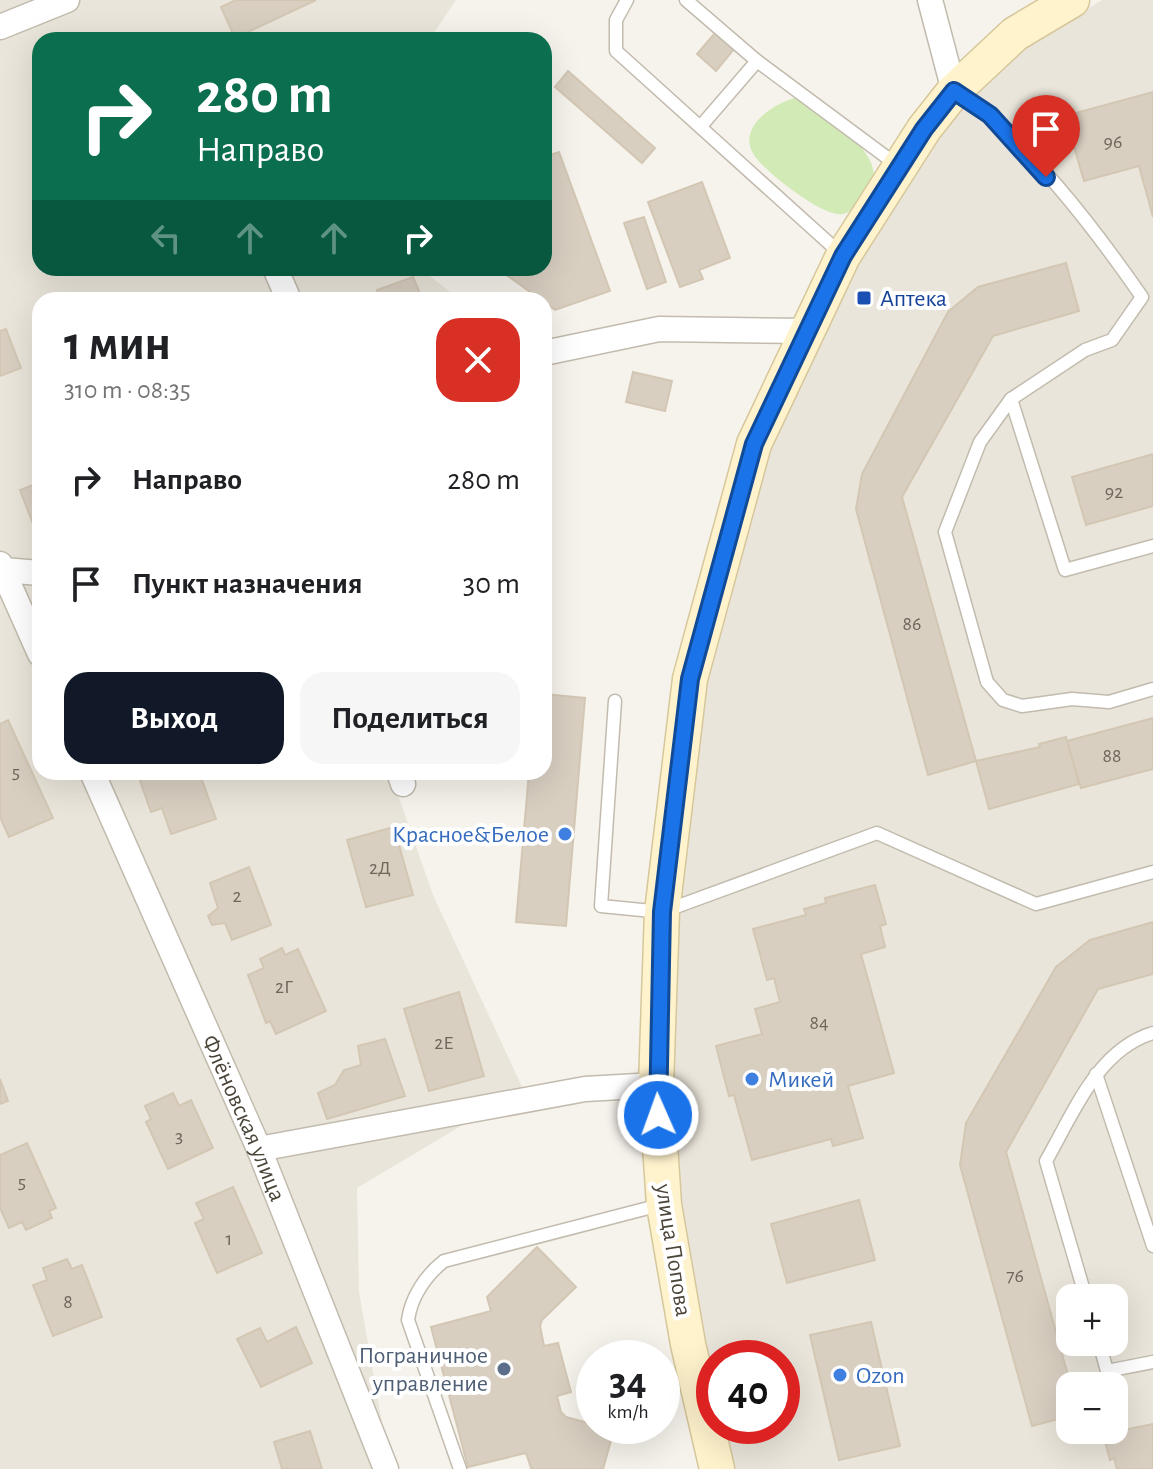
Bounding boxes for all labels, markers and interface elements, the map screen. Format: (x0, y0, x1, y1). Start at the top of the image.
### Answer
icon: right (64, 64, 168, 168)
text: 280 m (196, 67, 333, 123)
pin (1012, 95, 1080, 177)
icon: arrive (1024, 107, 1068, 151)
text: Направо (196, 132, 324, 168)
house number: 96 (1104, 132, 1122, 152)
icon: left (144, 216, 188, 260)
icon: ahead (228, 216, 272, 260)
icon: ahead (312, 216, 356, 260)
icon: right (396, 216, 440, 260)
place label: Аптека (880, 287, 947, 311)
marker: Аптека (855, 289, 873, 307)
button: close (436, 318, 520, 402)
text: 1 мин (64, 321, 171, 369)
text: 310 m · 08:35 (64, 377, 191, 403)
icon: right (64, 458, 108, 502)
text: Направо (132, 465, 242, 495)
text: 280 m (447, 465, 520, 495)
house number: 92 (1105, 482, 1123, 502)
icon: arrive (64, 562, 108, 606)
text: Пункт назначения (132, 569, 363, 599)
text: 30 m (463, 569, 520, 599)
house number: 86 (903, 614, 921, 634)
button: Выход (64, 672, 284, 764)
button: Поделиться (300, 672, 520, 764)
house number: 88 (1103, 746, 1121, 766)
house number: 5 (12, 762, 20, 782)
place label: Красное&Белое (392, 823, 549, 847)
marker: Красное&Белое (556, 825, 574, 843)
house number: 2Д (369, 858, 391, 878)
house number: 2 (232, 886, 242, 906)
house number: 2Г (275, 977, 293, 997)
house number: 84 (809, 1013, 829, 1033)
street label: Флёновская улица (197, 1032, 290, 1205)
house number: 2Е (434, 1033, 454, 1053)
place label: Микей (768, 1068, 834, 1092)
marker: Микей (743, 1070, 761, 1088)
position arrow (616, 1073, 700, 1157)
house number: 3 (175, 1126, 183, 1146)
house number: 5 (18, 1172, 26, 1192)
street label: улица Попова (651, 1181, 695, 1318)
house number: 1 (226, 1229, 232, 1249)
house number: 76 (1006, 1266, 1024, 1286)
map controls (1056, 1284, 1128, 1444)
button: + (1056, 1284, 1128, 1356)
house number: 8 (63, 1292, 73, 1312)
speed limit sign: 40 (696, 1340, 800, 1444)
place label: Пограничное управление (358, 1344, 488, 1396)
marker: Пограничное управление (495, 1360, 513, 1378)
text: 34 (609, 1362, 647, 1402)
place label: Ozon (856, 1364, 905, 1388)
marker: Ozon (831, 1366, 849, 1384)
button: − (1056, 1372, 1128, 1444)
text: km/h (607, 1402, 649, 1422)

